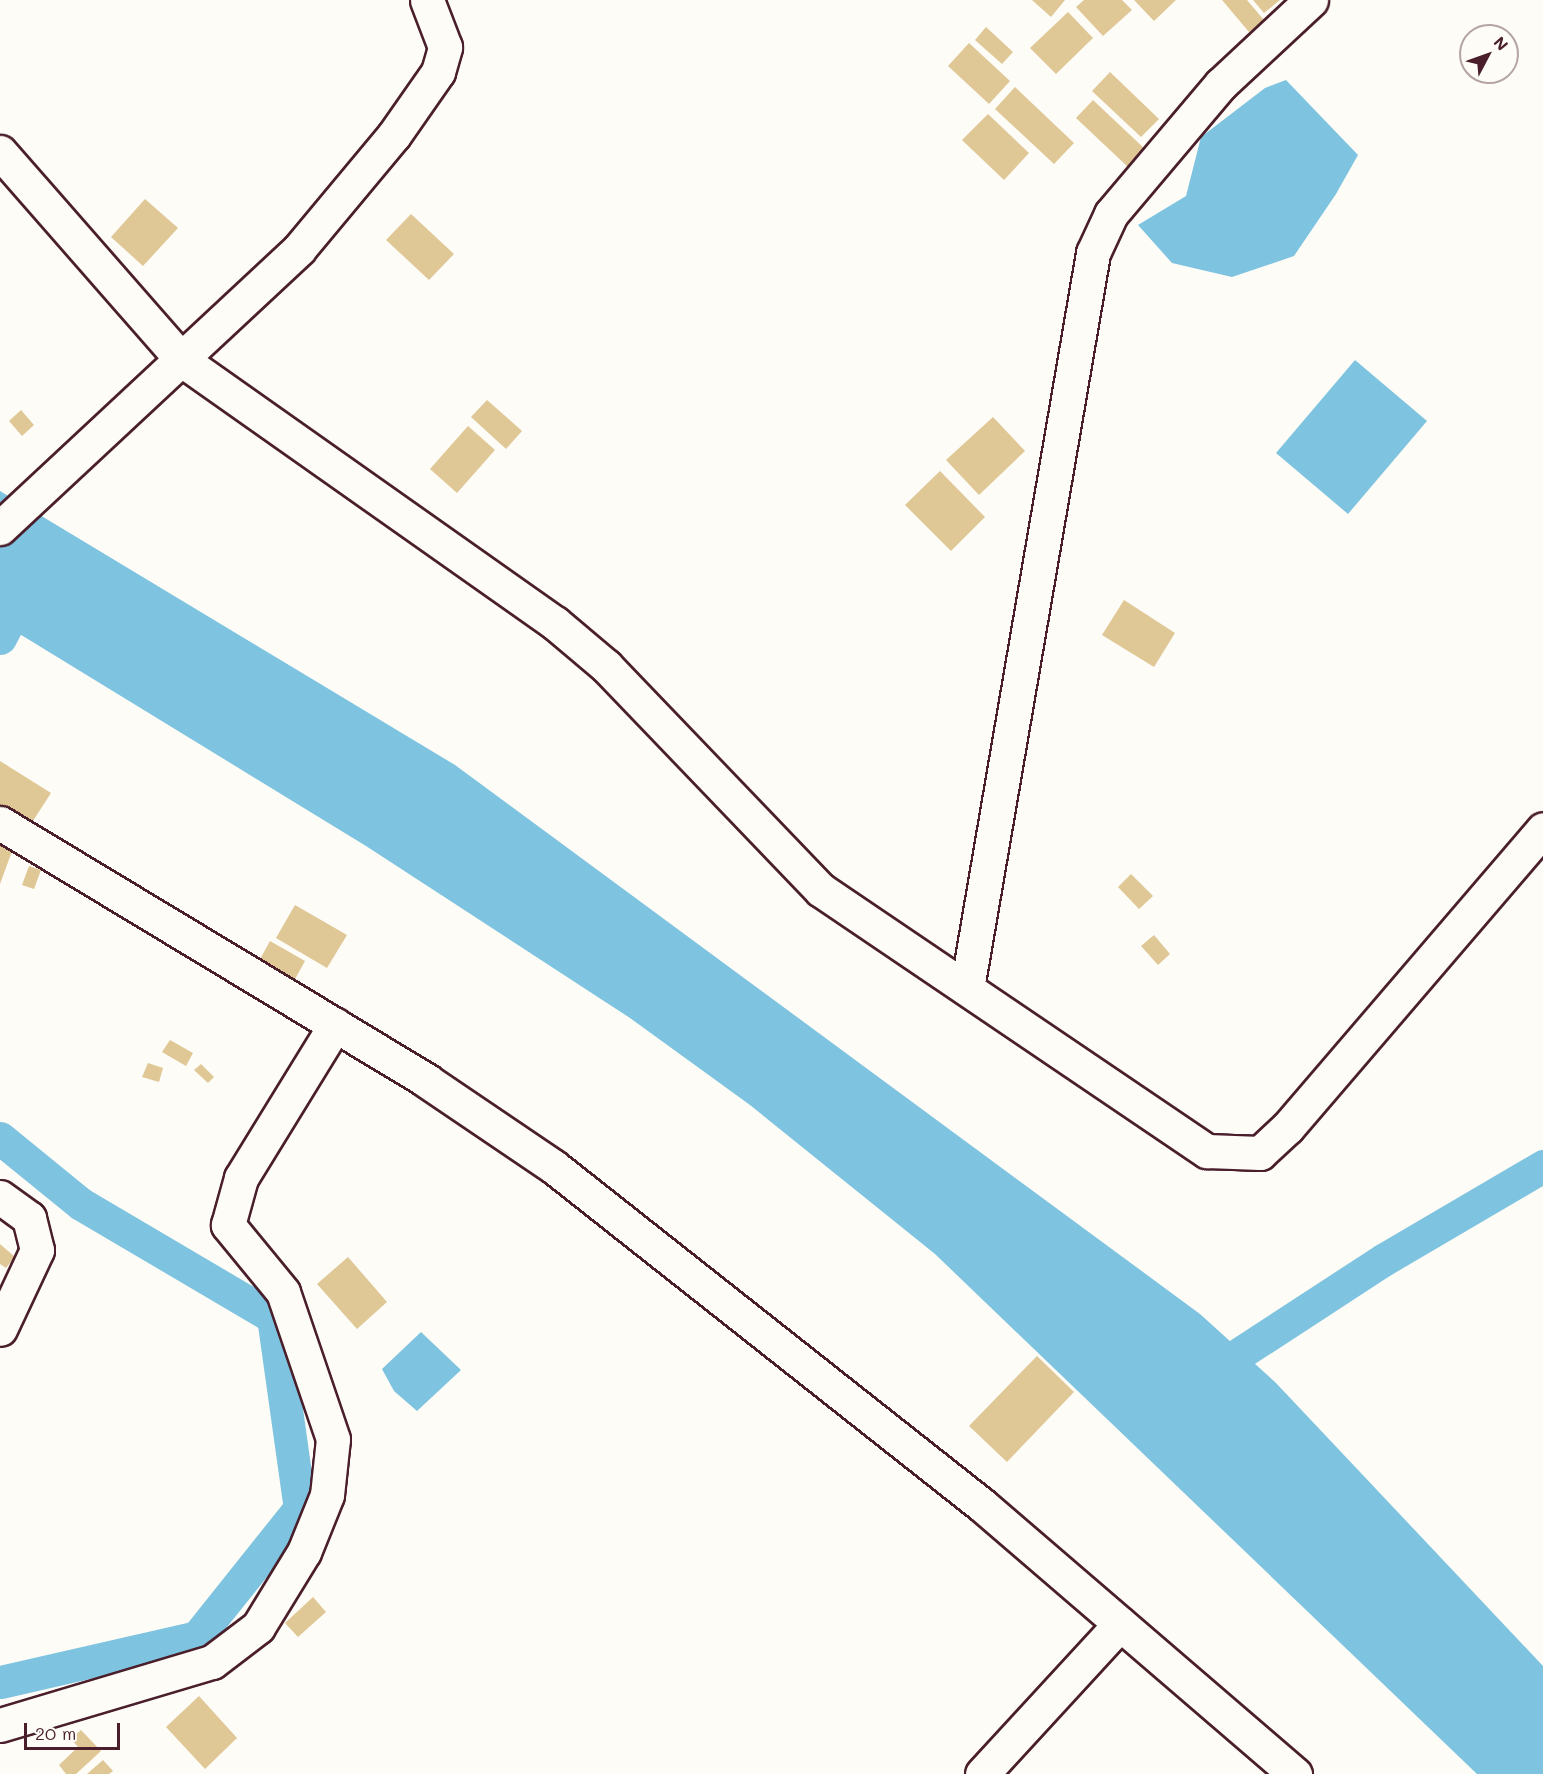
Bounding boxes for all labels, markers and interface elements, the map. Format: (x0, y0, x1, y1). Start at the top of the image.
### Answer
north arrow (1459, 24, 1519, 84)
text: N (1490, 32, 1513, 55)
scale bar (27, 1711, 123, 1749)
text: 20 m (35, 1721, 76, 1745)

